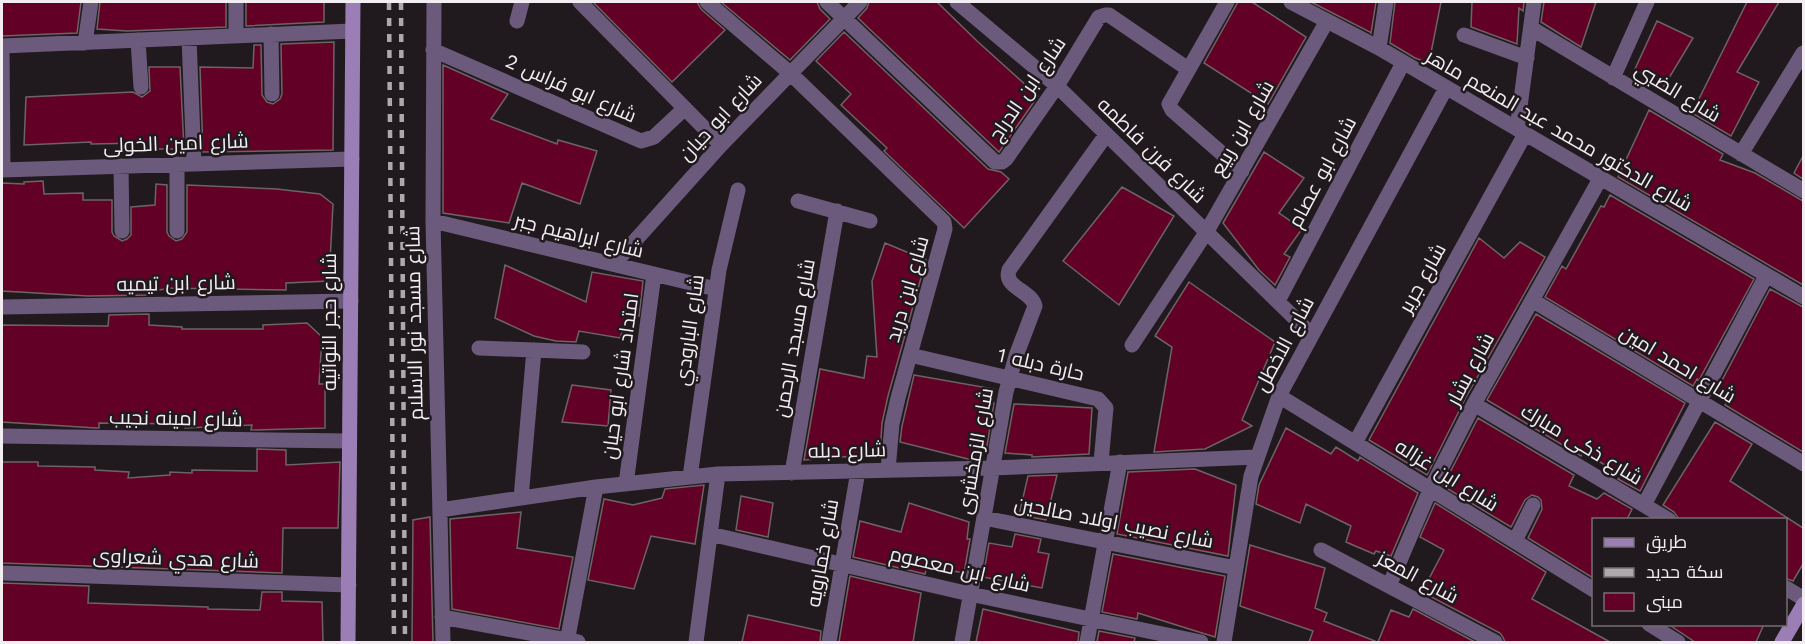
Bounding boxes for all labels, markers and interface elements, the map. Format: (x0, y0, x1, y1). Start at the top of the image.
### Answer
street label: شارع ابن الدراج (983, 32, 1072, 147)
street label: شارع الدكتور محمد عبد المنعم ماهر (1420, 43, 1697, 218)
street label: شارع ابو فراس 2 (501, 48, 640, 129)
street label: شارع الضبي (1629, 57, 1725, 130)
street label: شارع ابو حيان (673, 68, 768, 167)
street label: شارع ابن ربيع (1205, 76, 1281, 181)
street label: شارع فرن فاطمه (1091, 92, 1211, 209)
street label: شارع ابو عصام (1283, 113, 1363, 232)
street label: شارع امين الخولى (103, 128, 249, 160)
street label: شارع ابراهيم جبر (510, 207, 646, 265)
street label: شارع مسجد نور الاسلام (400, 225, 430, 421)
street label: شارع ابن دريد (880, 233, 936, 346)
street label: شارع جرير (1393, 239, 1453, 319)
street label: شارع حجر النواتيه (317, 253, 343, 391)
street label: شارع مسجد الرحمن (768, 257, 822, 420)
street label: شارع ابن تيميه (116, 270, 236, 298)
street label: شارع البارودي (669, 273, 713, 388)
street label: امتداد شارع ابو حيان (596, 291, 646, 461)
street label: شارع الاخطل (1249, 293, 1321, 396)
street label: شارع احمد امين (1615, 320, 1740, 410)
street label: شارع بشار (1440, 328, 1501, 411)
street label: حارة دبله 1 (995, 342, 1087, 386)
street label: شارع الزمخشرى (952, 386, 1000, 517)
street label: شارع ذكى مبارك (1516, 398, 1647, 491)
street label: شارع امينه نجيب (109, 405, 243, 433)
street label: شارع ابن غزاله (1390, 434, 1503, 518)
street label: شارع دبله (808, 437, 886, 465)
street label: شارع نصيب اولاد صالحين (1012, 491, 1216, 555)
street label: شارع خمارويه (801, 497, 845, 609)
legend (1592, 518, 1787, 626)
text: طريق (1646, 531, 1687, 554)
street label: شارع ابن معصوم (887, 541, 1033, 599)
street label: شارع هدي شعراوى (92, 543, 260, 577)
street label: شارع المعز (1371, 545, 1463, 610)
text: سكة حديد (1646, 561, 1723, 582)
text: مبنى (1646, 591, 1683, 613)

